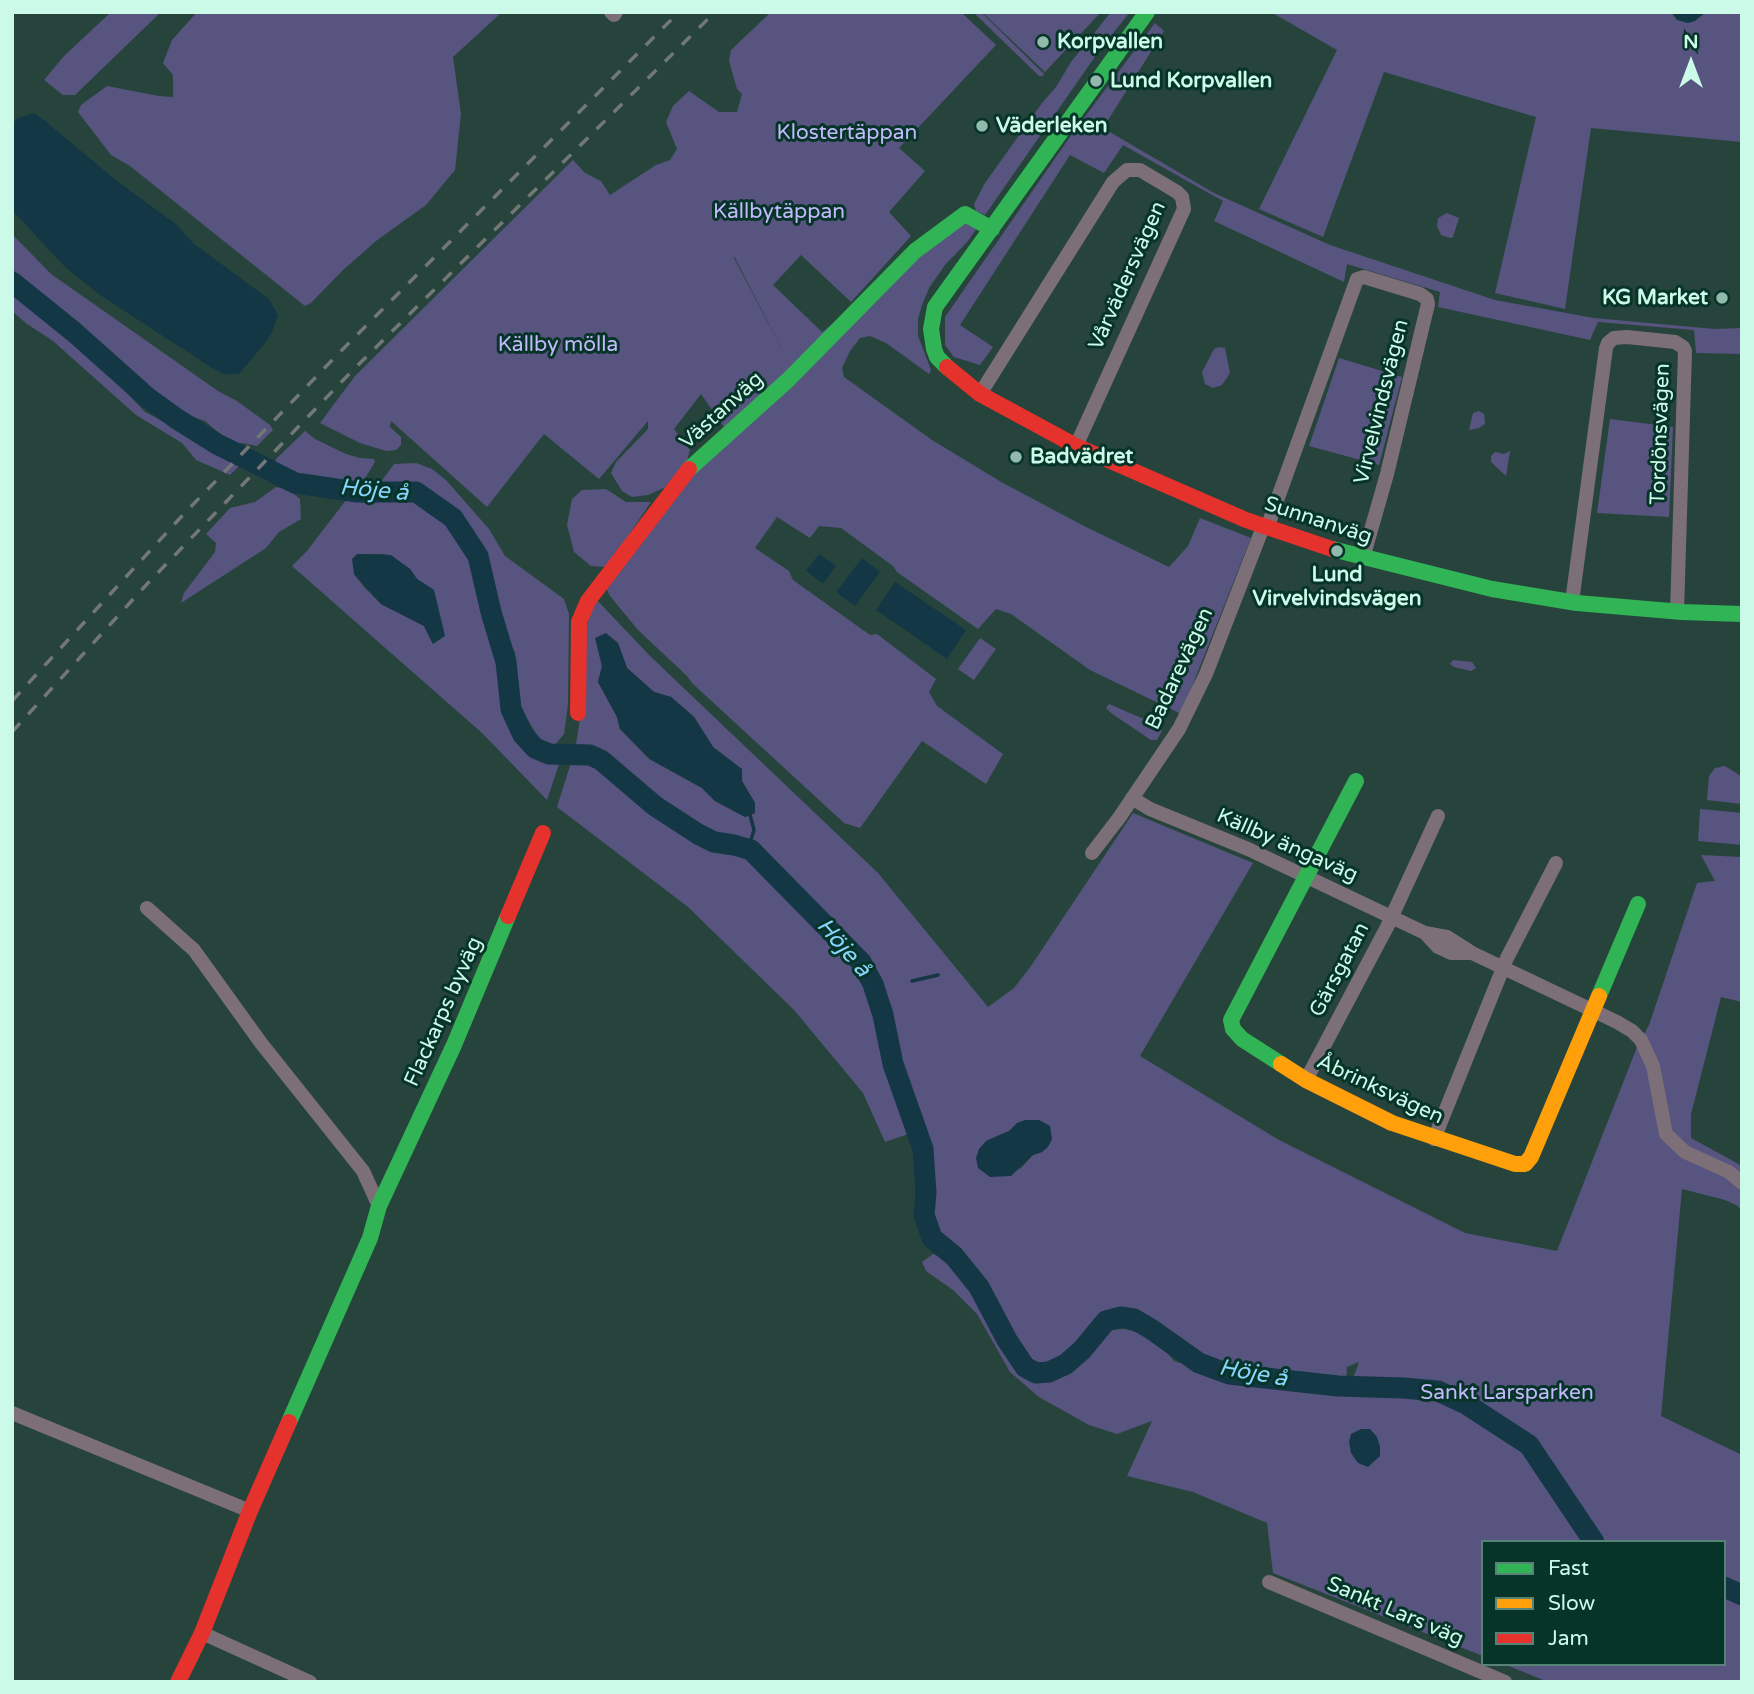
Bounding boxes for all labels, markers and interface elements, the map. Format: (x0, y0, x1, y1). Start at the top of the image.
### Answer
north arrow (1656, 28, 1726, 98)
place label: Korpvallen (1057, 29, 1163, 55)
text: N (1683, 31, 1699, 53)
marker: Korpvallen (1035, 34, 1051, 50)
place label: Lund Korpvallen (1110, 68, 1272, 94)
marker: Lund Korpvallen (1088, 73, 1104, 89)
place label: Väderleken (996, 113, 1107, 139)
marker: Väderleken (974, 118, 990, 134)
park label: Klostertäppan (777, 120, 917, 146)
street label: Vårvädersvägen (1084, 198, 1172, 354)
park label: Källbytäppan (713, 199, 845, 225)
place label: KG Market (1602, 285, 1708, 311)
marker: KG Market (1714, 290, 1730, 306)
street label: Virvelvindsvägen (1349, 317, 1415, 487)
park label: Källby mölla (498, 332, 618, 358)
street label: Tordönsvägen (1646, 363, 1676, 505)
street label: Västanväg (675, 367, 769, 455)
place label: Badvädret (1030, 444, 1133, 470)
marker: Badvädret (1008, 449, 1024, 465)
water label: Höje å (339, 474, 409, 508)
street label: Sunnanväg (1261, 492, 1375, 550)
marker: Lund Virvelvindsvägen (1329, 543, 1345, 559)
place label: Lund Virvelvindsvägen (1253, 562, 1421, 612)
street label: Badarevägen (1141, 604, 1219, 734)
street label: Källby ängaväg (1213, 804, 1361, 888)
water label: Höje å (810, 913, 876, 983)
street label: Gärsgatan (1305, 919, 1375, 1021)
street label: Flackarps byväg (400, 933, 488, 1091)
street label: Åbrinksvägen (1313, 1050, 1447, 1130)
water label: Höje å (1217, 1354, 1289, 1394)
park label: Sankt Larsparken (1420, 1380, 1594, 1406)
legend (1481, 1540, 1726, 1666)
text: Fast (1548, 1556, 1589, 1581)
street label: Sankt Lars väg (1323, 1572, 1467, 1652)
text: Slow (1548, 1591, 1595, 1616)
text: Jam (1548, 1626, 1589, 1651)

